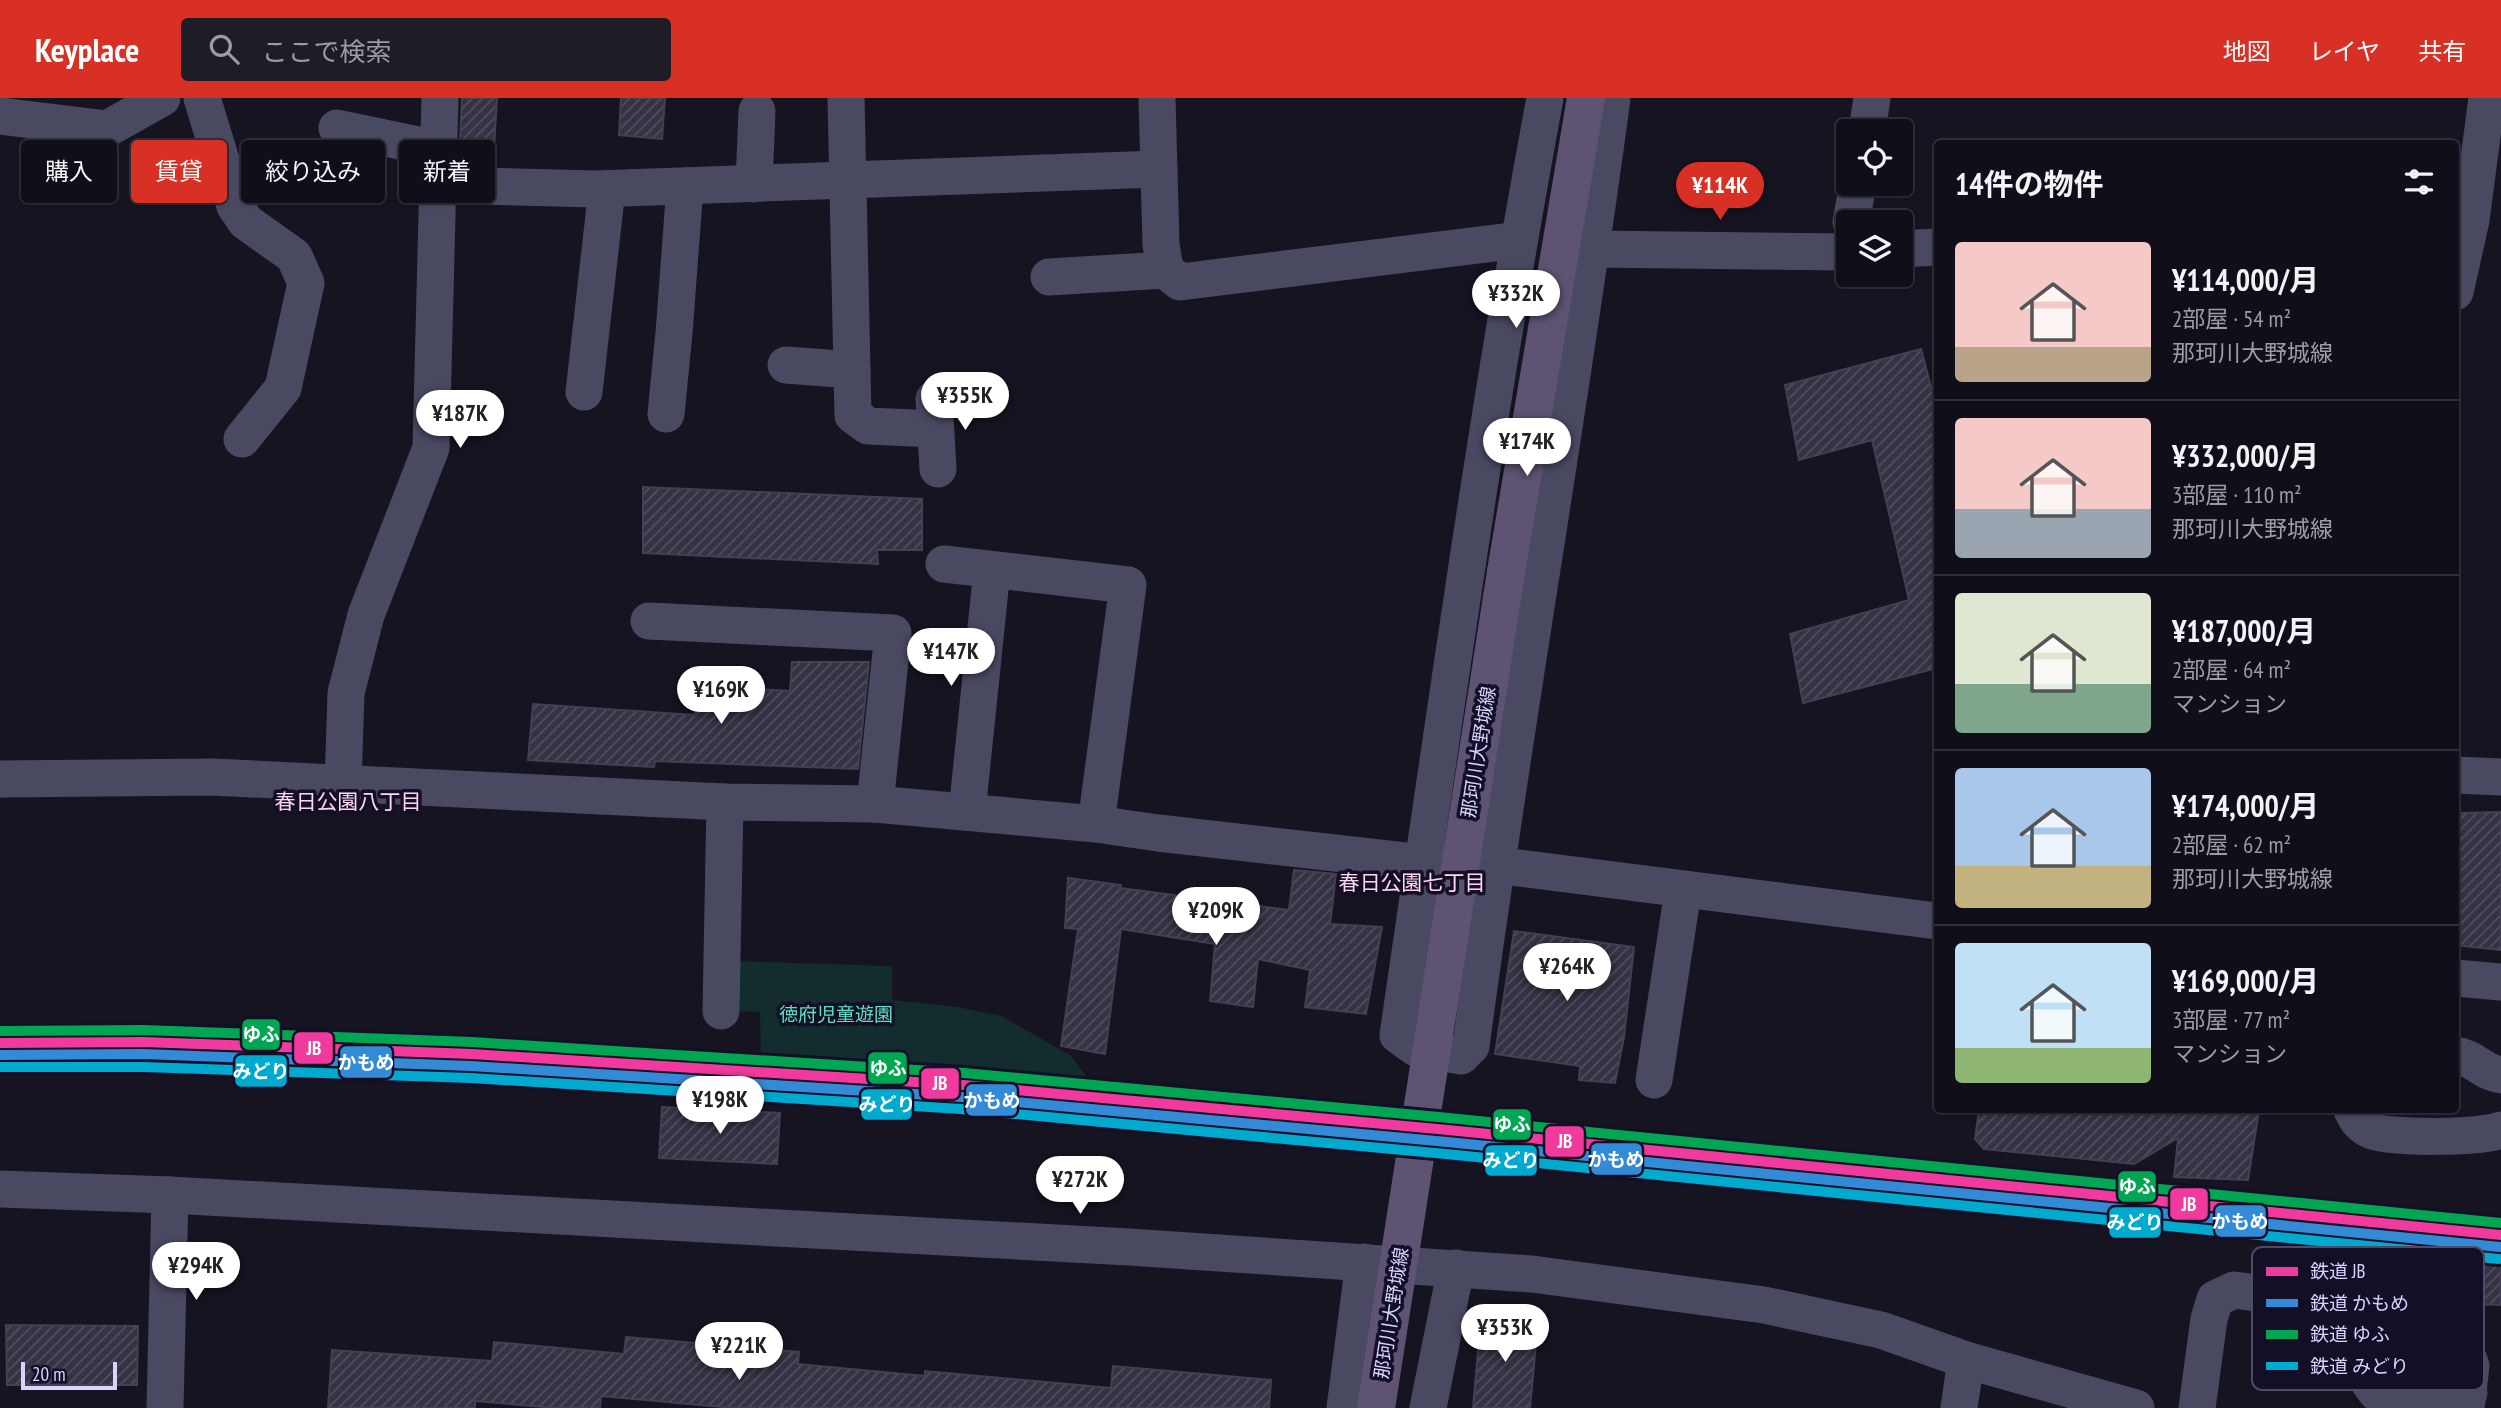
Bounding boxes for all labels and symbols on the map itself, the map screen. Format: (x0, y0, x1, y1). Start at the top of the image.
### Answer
pin: ¥114K (1671, 162, 1769, 222)
pin: ¥332K (1467, 271, 1565, 330)
pin: ¥355K (916, 372, 1014, 432)
pin: ¥187K (411, 390, 509, 450)
pin: ¥174K (1478, 418, 1576, 478)
pin: ¥147K (902, 628, 1000, 688)
pin: ¥169K (672, 666, 770, 726)
street label: 那珂川大野城線 (1456, 684, 1500, 820)
district label: 春日公園八丁目 (275, 788, 422, 815)
district label: 春日公園七丁目 (1339, 869, 1486, 896)
pin: ¥209K (1167, 888, 1265, 947)
pin: ¥264K (1518, 944, 1616, 1003)
park label: 徳府児童遊園 (779, 1002, 893, 1026)
line badge: ゆふ (241, 1018, 281, 1051)
text: ゆふ (242, 1022, 280, 1046)
line badge: JB (293, 1031, 334, 1065)
text: JB (306, 1036, 321, 1060)
line badge: かもめ (339, 1045, 393, 1079)
text: かもめ (337, 1050, 395, 1074)
line badge: ゆふ (867, 1051, 908, 1085)
line badge: みどり (234, 1054, 288, 1088)
text: ゆふ (869, 1056, 907, 1080)
text: みどり (232, 1059, 290, 1083)
line badge: JB (920, 1067, 960, 1100)
text: JB (932, 1071, 947, 1095)
pin: ¥198K (671, 1076, 769, 1136)
line badge: かもめ (965, 1083, 1018, 1117)
line badge: みどり (860, 1088, 913, 1121)
text: かもめ (963, 1088, 1021, 1112)
text: みどり (858, 1092, 916, 1116)
line badge: ゆふ (1492, 1108, 1532, 1141)
text: ゆふ (1493, 1112, 1531, 1136)
line badge: JB (1544, 1125, 1585, 1158)
text: JB (1557, 1129, 1572, 1153)
line badge: かもめ (1590, 1142, 1643, 1176)
line badge: みどり (1484, 1144, 1538, 1177)
text: かもめ (1587, 1147, 1645, 1171)
text: みどり (1482, 1148, 1540, 1172)
pin: ¥272K (1031, 1156, 1129, 1216)
line badge: ゆふ (2117, 1170, 2157, 1203)
text: ゆふ (2118, 1174, 2156, 1198)
line badge: JB (2169, 1187, 2209, 1221)
text: JB (2181, 1192, 2196, 1216)
line badge: かもめ (2214, 1204, 2267, 1238)
line badge: みどり (2108, 1206, 2162, 1239)
text: かもめ (2211, 1209, 2269, 1233)
text: みどり (2106, 1210, 2164, 1234)
pin: ¥294K (147, 1242, 245, 1302)
street label: 那珂川大野城線 (1369, 1245, 1413, 1381)
legend (2252, 1247, 2484, 1390)
text: 鉄道 JB (2310, 1259, 2366, 1283)
text: 鉄道 かもめ (2310, 1291, 2409, 1315)
pin: ¥353K (1456, 1304, 1554, 1364)
pin: ¥221K (690, 1322, 788, 1382)
text: 鉄道 ゆふ (2310, 1322, 2390, 1346)
text: 鉄道 みどり (2310, 1354, 2409, 1378)
scale bar (21, 1359, 117, 1391)

